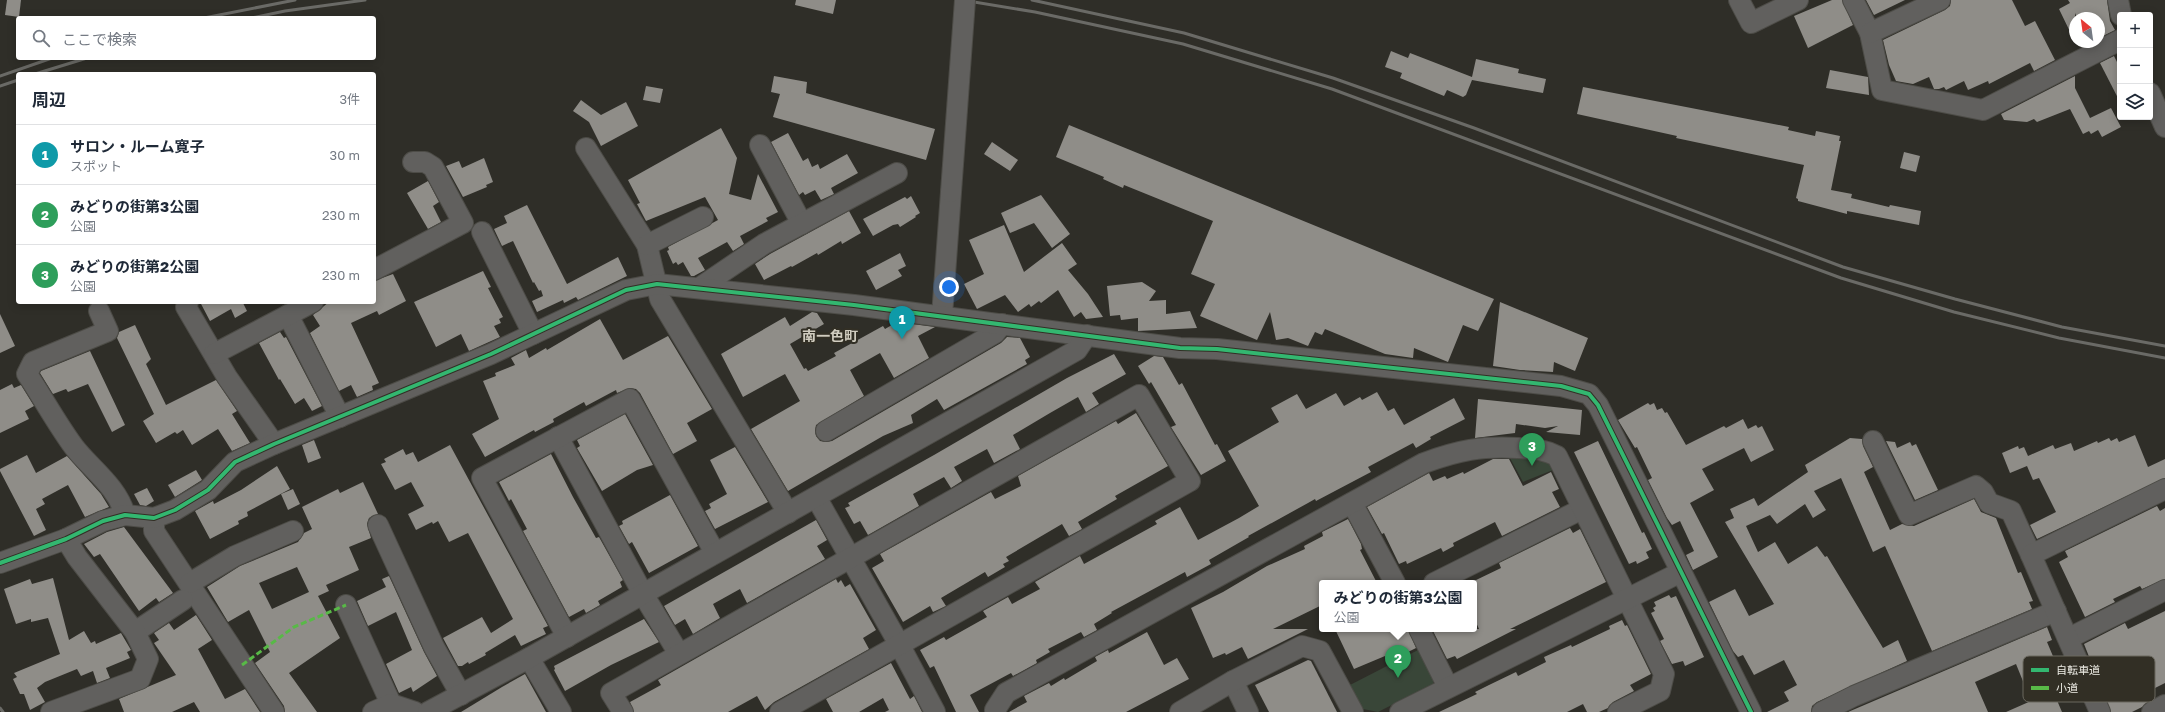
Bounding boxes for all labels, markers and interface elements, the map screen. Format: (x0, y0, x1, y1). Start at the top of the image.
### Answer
north arrow (2069, 12, 2105, 48)
map controls (2117, 12, 2153, 120)
button: + (2117, 12, 2153, 48)
search box (16, 16, 376, 60)
icon: search (30, 27, 52, 49)
text: ここで検索 (62, 30, 137, 48)
button: − (2117, 48, 2153, 84)
button: layers (2117, 84, 2153, 120)
text: 周辺 (32, 89, 66, 110)
text: 3件 (339, 91, 360, 107)
text: サロン・ルーム寛子 (70, 137, 205, 155)
text: 1 (42, 147, 48, 163)
text: 30 m (330, 147, 360, 163)
text: スポット (70, 158, 122, 174)
text: みどりの街第3公園 (70, 197, 199, 215)
text: 2 (41, 207, 49, 223)
text: 230 m (322, 207, 360, 223)
text: 公園 (70, 218, 96, 234)
text: みどりの街第2公園 (70, 257, 199, 275)
text: 3 (41, 267, 49, 283)
text: 230 m (322, 267, 360, 283)
your location (939, 277, 959, 297)
text: 公園 (70, 278, 96, 294)
pin: 1 (889, 306, 915, 339)
district label: 南一色町 (802, 327, 858, 344)
pin: 3 (1519, 433, 1545, 466)
popup (1319, 580, 1477, 632)
text: みどりの街第3公園 (1333, 588, 1463, 606)
text: 公園 (1333, 609, 1359, 625)
pin: 2 (1385, 645, 1411, 678)
legend (2023, 656, 2155, 702)
text: 自転車道 (2056, 663, 2100, 676)
text: 小道 (2056, 681, 2078, 694)

